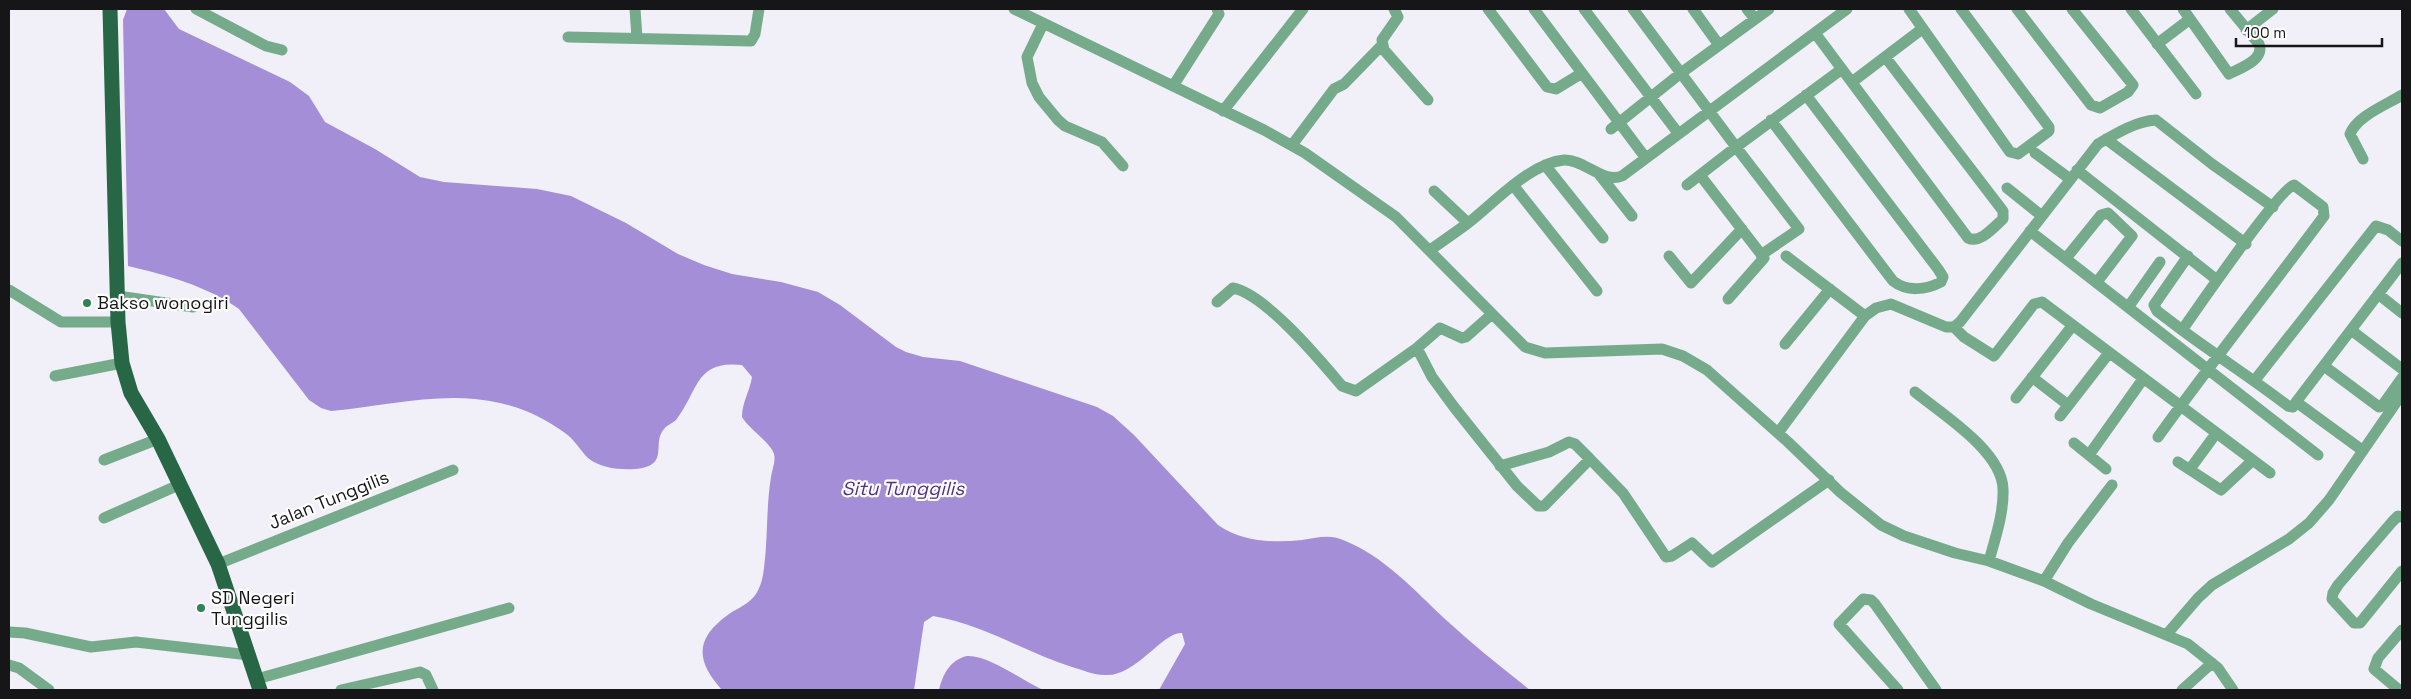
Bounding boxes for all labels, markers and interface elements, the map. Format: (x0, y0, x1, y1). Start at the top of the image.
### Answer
scale bar (2236, 15, 2382, 47)
text: 100 m (2244, 23, 2286, 42)
place label: Bakso wonogiri (97, 291, 229, 314)
marker: Bakso wonogiri (81, 297, 93, 309)
street label: Jalan Tunggilis (265, 465, 392, 534)
water label: Situ Tunggilis (842, 476, 965, 501)
place label: SD Negeri Tunggilis (211, 586, 295, 630)
marker: SD Negeri Tunggilis (195, 602, 207, 614)

